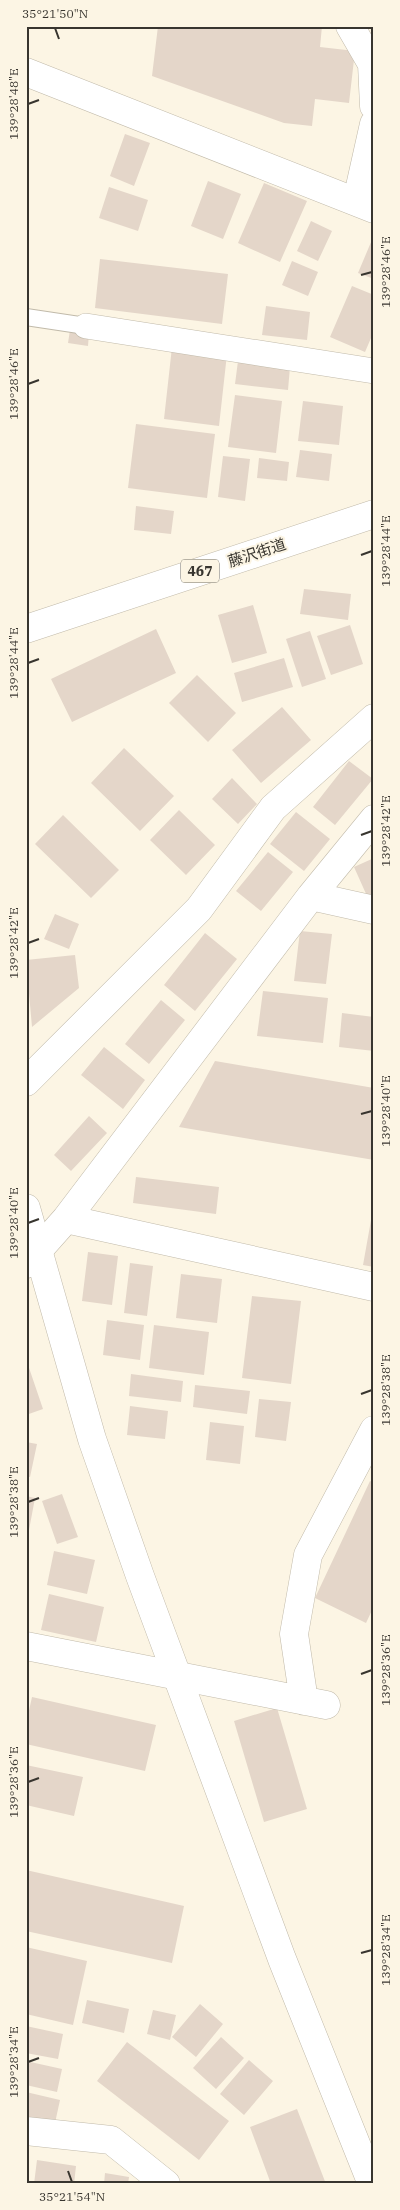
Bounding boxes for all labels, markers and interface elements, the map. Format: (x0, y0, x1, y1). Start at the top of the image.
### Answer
text: 35°21'50"N (22, 6, 88, 21)
text: 139°28'48"E (6, 68, 21, 140)
text: 139°28'46"E (378, 236, 393, 308)
text: 139°28'46"E (6, 348, 21, 420)
text: 139°28'44"E (378, 515, 393, 587)
street label: 藤沢街道 (225, 534, 288, 571)
road number: 467 (181, 560, 219, 582)
text: 139°28'44"E (6, 627, 21, 699)
text: 139°28'42"E (378, 795, 393, 867)
text: 139°28'42"E (6, 907, 21, 979)
text: 139°28'40"E (378, 1075, 393, 1147)
text: 139°28'40"E (6, 1187, 21, 1259)
text: 139°28'38"E (378, 1354, 393, 1426)
text: 139°28'38"E (6, 1466, 21, 1538)
text: 139°28'36"E (378, 1634, 393, 1706)
text: 139°28'36"E (6, 1746, 21, 1818)
text: 139°28'34"E (378, 1914, 393, 1986)
text: 139°28'34"E (6, 2026, 21, 2098)
text: 35°21'54"N (39, 2189, 105, 2204)

